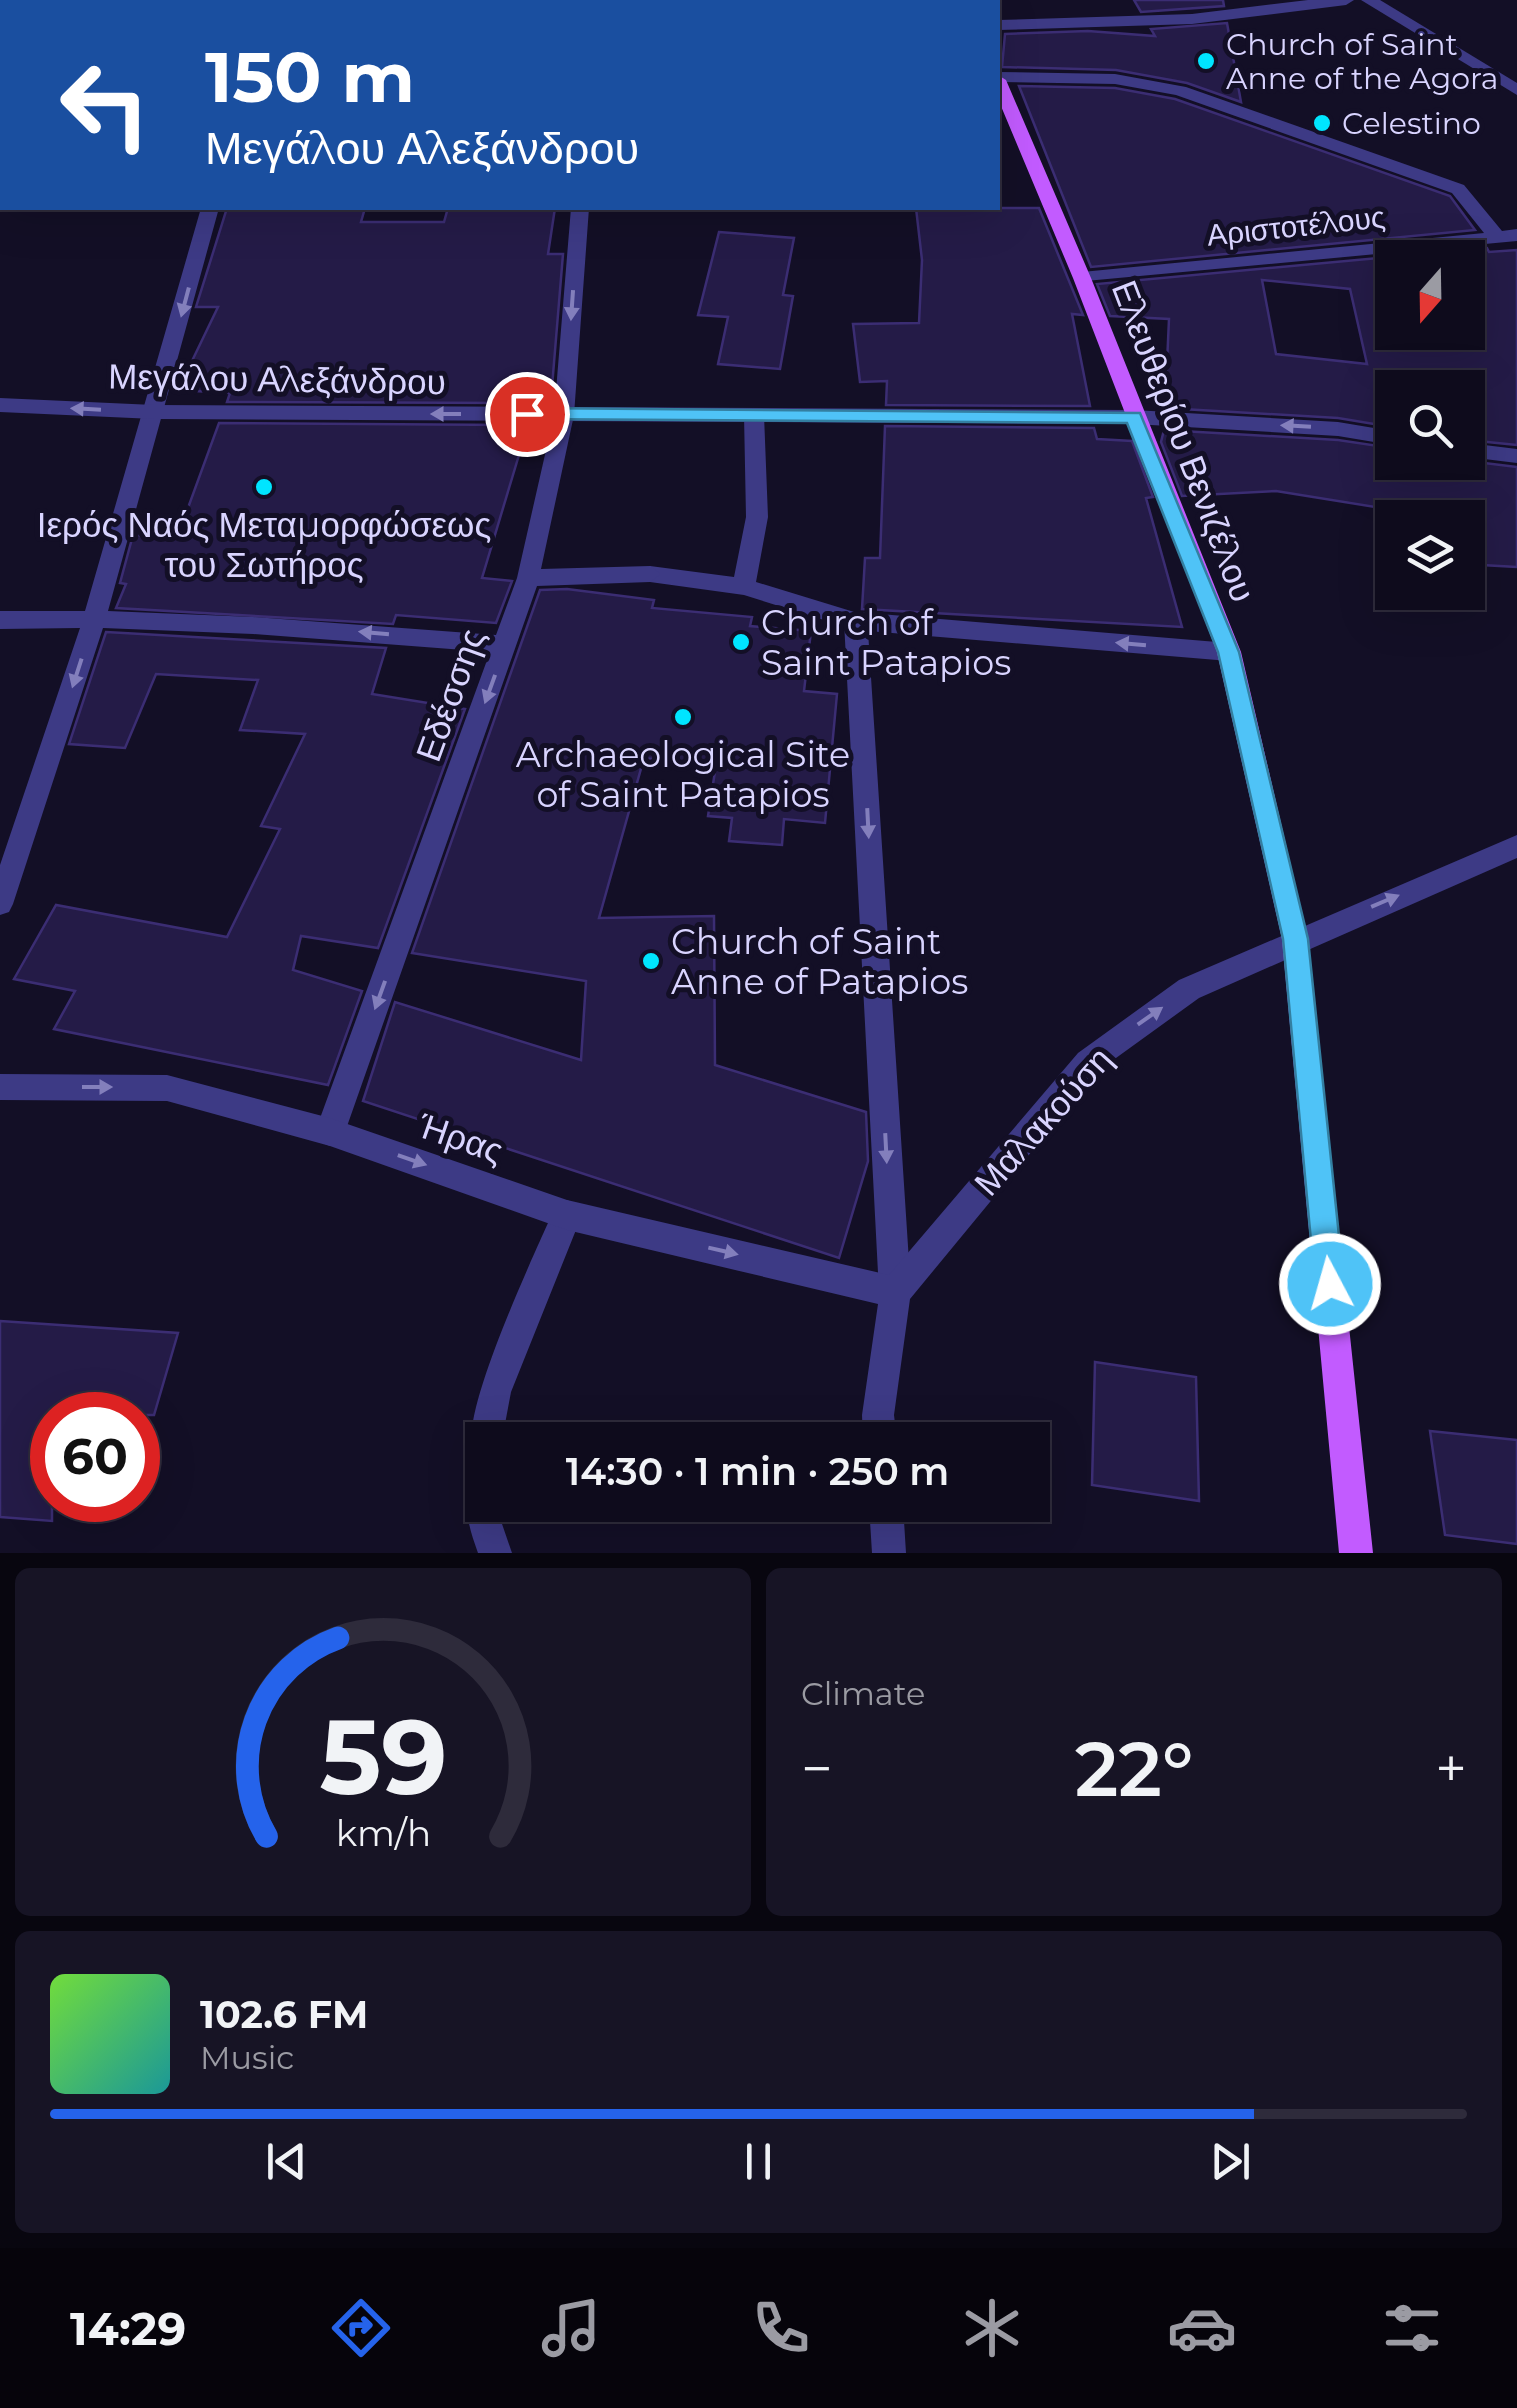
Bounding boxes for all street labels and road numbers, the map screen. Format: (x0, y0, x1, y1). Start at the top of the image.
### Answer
street label: Αριστοτέλους (1205, 198, 1387, 254)
street label: Ελευθερίου Βενιζέλου (1103, 274, 1265, 608)
street label: Μεγάλου Αλεξάνδρου (108, 355, 446, 403)
street label: Εδέσσης (406, 623, 494, 767)
street label: Μαλακούση (965, 1038, 1121, 1204)
street label: Ήρας (412, 1103, 509, 1172)

